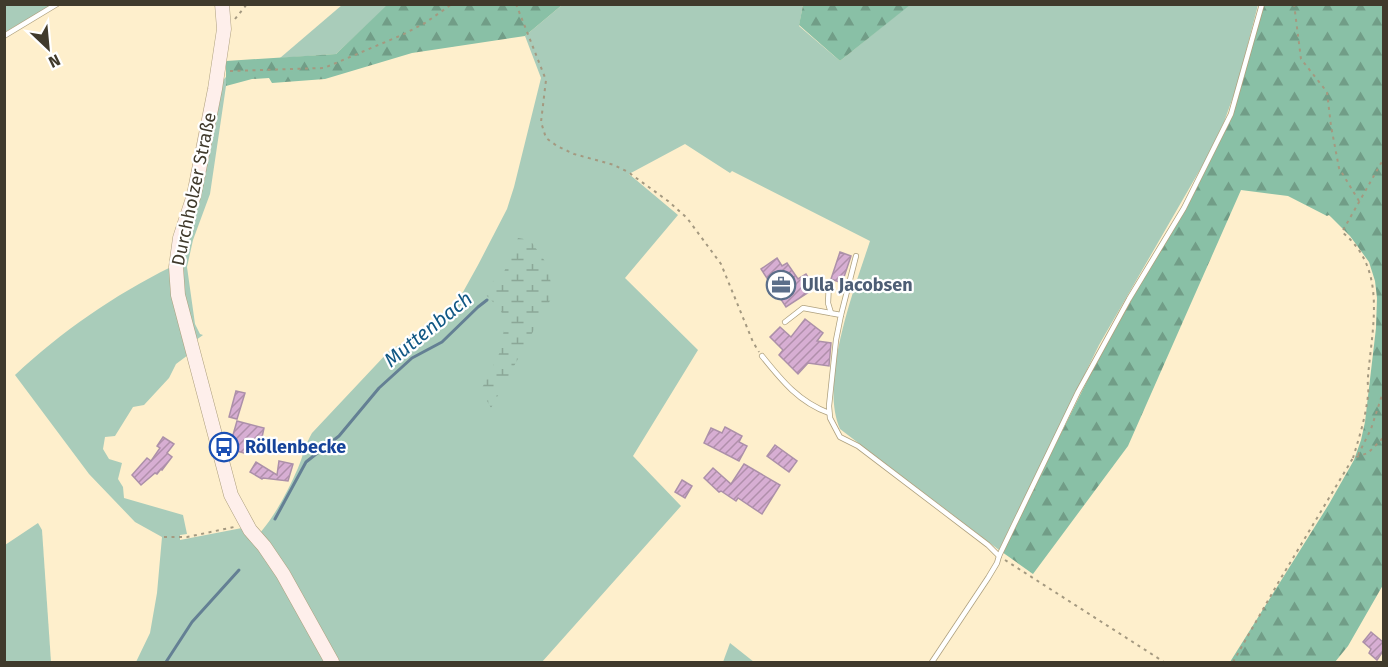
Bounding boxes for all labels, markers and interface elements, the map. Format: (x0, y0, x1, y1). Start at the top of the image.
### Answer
north arrow (18, 18, 78, 78)
text: N (45, 50, 63, 72)
street label: Durchholzer Straße (167, 110, 221, 268)
office icon: Ulla Jacobsen (765, 269, 797, 301)
place label: Ulla Jacobsen (802, 274, 913, 296)
water label: Muttenbach (379, 286, 477, 372)
bus stop icon: Röllenbecke (208, 431, 240, 463)
place label: Röllenbecke (245, 436, 346, 458)

